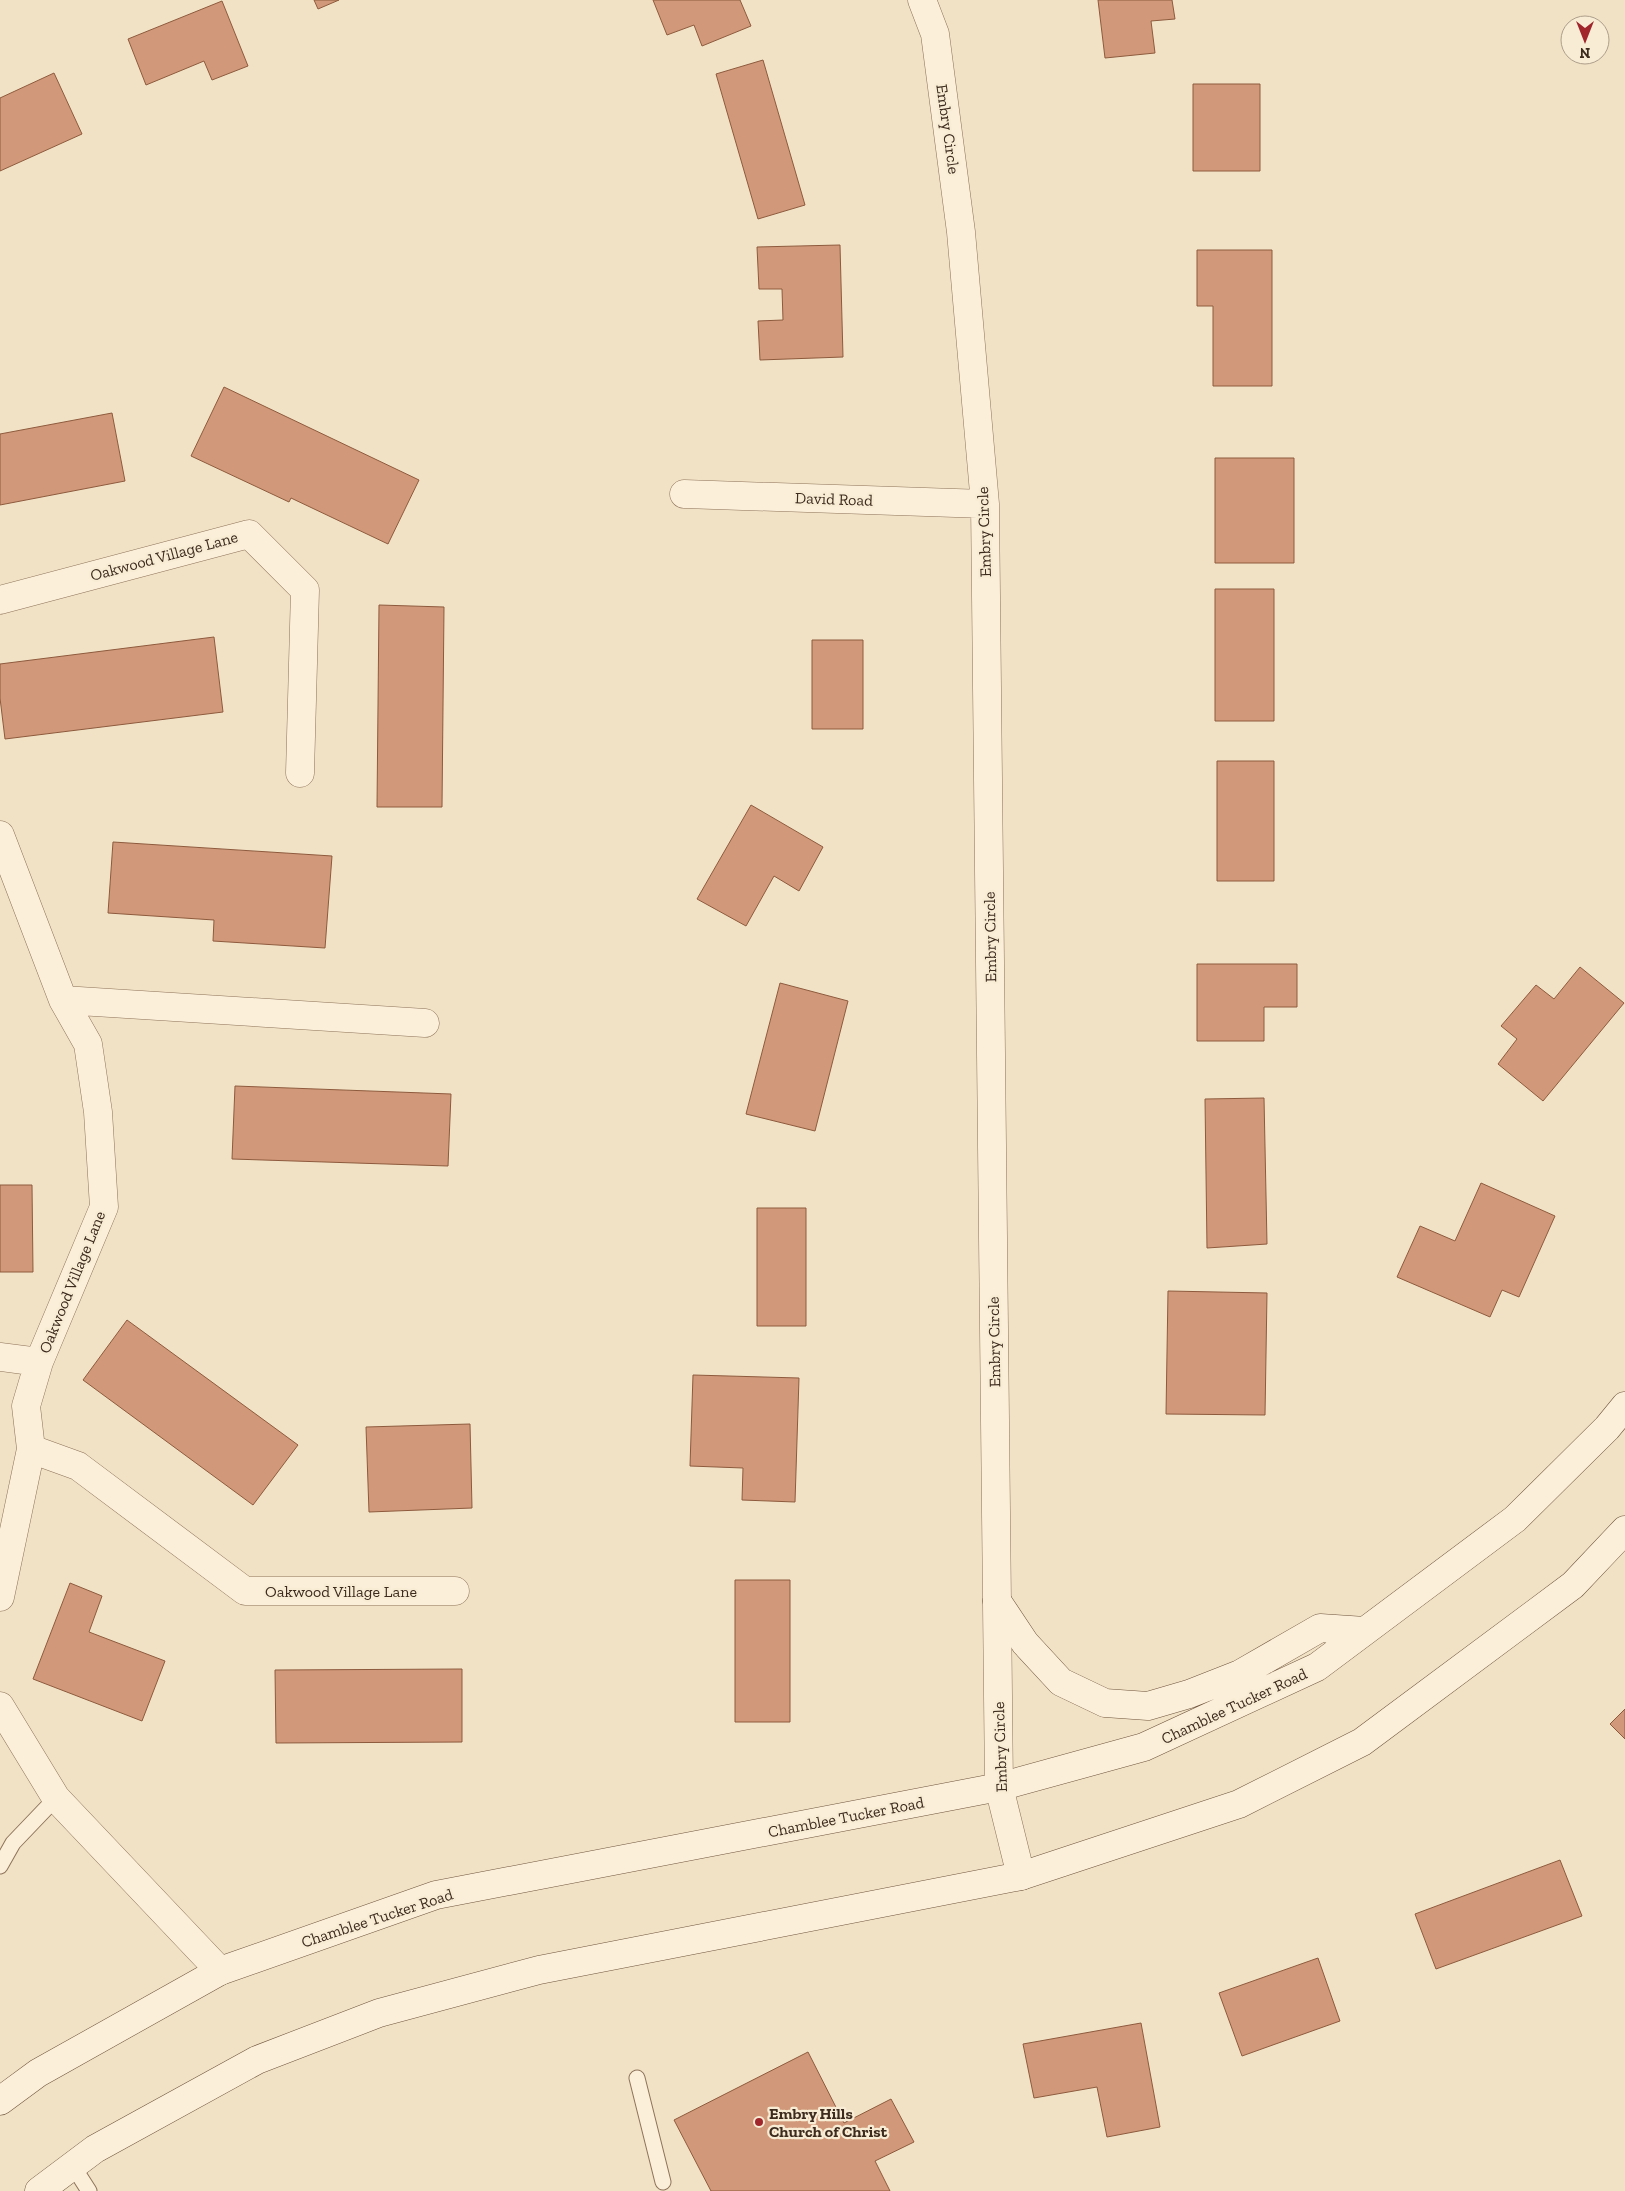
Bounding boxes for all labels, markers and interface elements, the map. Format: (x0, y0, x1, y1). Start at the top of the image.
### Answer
north arrow (1560, 15, 1610, 65)
text: N (1579, 44, 1590, 61)
street label: Embry Circle (932, 83, 964, 175)
street label: Embry Circle (973, 486, 995, 578)
street label: David Road (795, 488, 874, 510)
street label: Oakwood Village Lane (88, 527, 240, 585)
street label: Embry Circle (980, 892, 1000, 982)
street label: Oakwood Village Lane (35, 1208, 109, 1356)
street label: Embry Circle (984, 1297, 1004, 1387)
street label: Oakwood Village Lane (265, 1582, 417, 1601)
street label: Chamblee Tucker Road (1158, 1664, 1310, 1748)
street label: Embry Circle (989, 1701, 1011, 1793)
street label: Chamblee Tucker Road (766, 1793, 926, 1841)
street label: Chamblee Tucker Road (299, 1884, 455, 1952)
place label: Embry Hills Church of Christ (769, 2104, 888, 2141)
marker: Embry Hills Church of Christ (753, 2116, 765, 2128)

